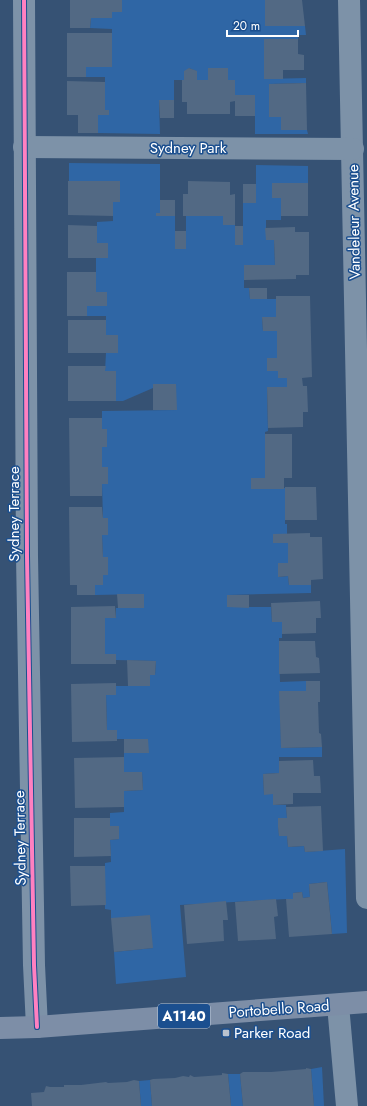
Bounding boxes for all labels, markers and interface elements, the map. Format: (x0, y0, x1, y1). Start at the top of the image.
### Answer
scale bar (227, 12, 298, 38)
text: 20 m (233, 17, 260, 35)
street label: Sydney Park (150, 137, 227, 159)
street label: Vandeleur Avenue (342, 164, 366, 280)
street label: Sydney Terrace (3, 466, 25, 562)
street label: Sydney Terrace (8, 790, 32, 886)
street label: Portobello Road (228, 994, 330, 1024)
road number: A1140 (158, 1004, 210, 1028)
place label: Parker Road (234, 1022, 310, 1044)
marker: Parker Road (221, 1028, 231, 1038)

